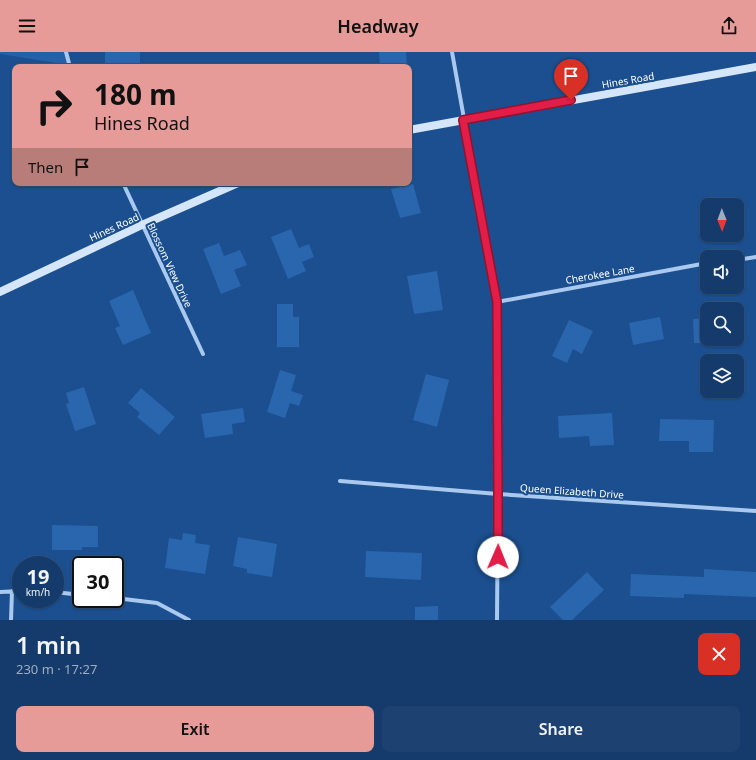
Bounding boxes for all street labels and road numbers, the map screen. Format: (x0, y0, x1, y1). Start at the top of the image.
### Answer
street label: Hines Road (601, 68, 655, 92)
street label: Hines Road (87, 209, 141, 245)
street label: Blossom View Drive (144, 220, 196, 310)
street label: Cherokee Lane (564, 261, 636, 287)
street label: Queen Elizabeth Drive (520, 480, 625, 502)

